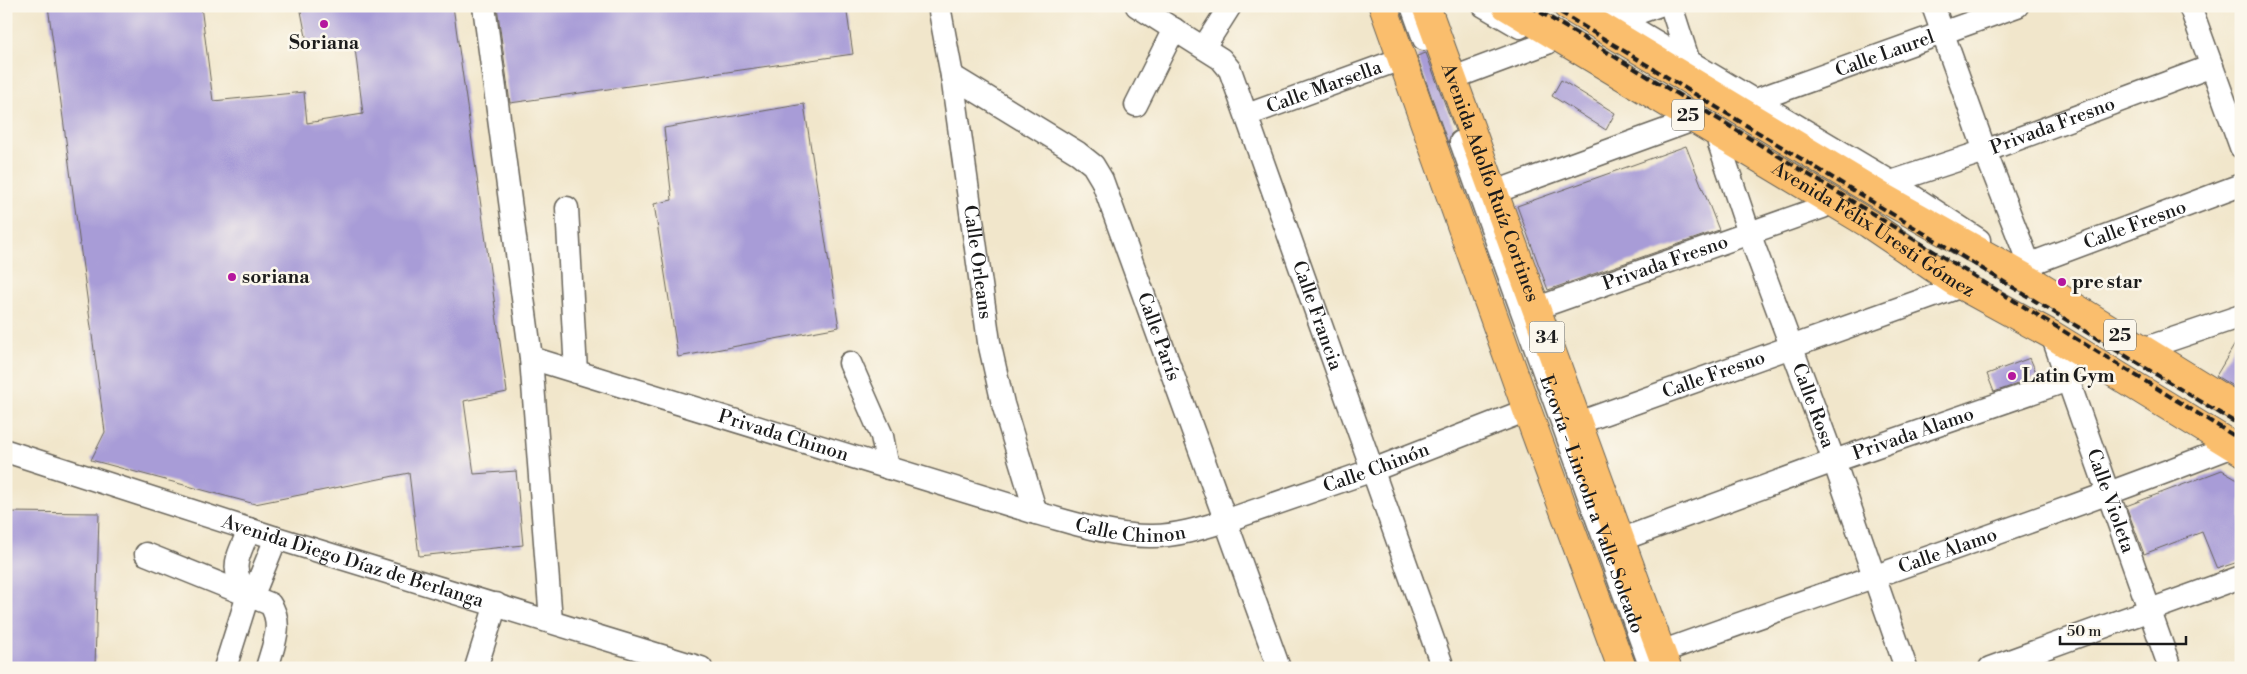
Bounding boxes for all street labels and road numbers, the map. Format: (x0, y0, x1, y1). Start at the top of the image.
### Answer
street label: Calle Laurel (1832, 25, 1938, 82)
street label: Calle Marsella (1263, 55, 1385, 119)
street label: Avenida Adolfo Ruíz Cortines (1436, 59, 1545, 305)
street label: Privada Fresno (1987, 91, 2118, 160)
road number: 25 (1672, 100, 1704, 130)
street label: Avenida Félix Uresti Gómez (1766, 156, 1979, 303)
street label: Calle Fresno (2080, 195, 2190, 255)
street label: Calle Orleans (958, 204, 998, 320)
street label: Privada Fresno (1599, 229, 1731, 296)
street label: Calle Francia (1287, 257, 1348, 374)
street label: Calle París (1132, 289, 1186, 384)
road number: 25 (2104, 320, 2136, 350)
road number: 34 (1530, 322, 1564, 352)
street label: Calle Fresno (1659, 345, 1768, 404)
street label: Calle Rosa (1787, 360, 1840, 452)
street label: Ecovía - Lincoln a Valle Soleado (1534, 372, 1649, 637)
street label: Privada Álamo (1849, 401, 1977, 466)
street label: Privada Chinon (715, 404, 852, 467)
street label: Calle Chinón (1320, 437, 1433, 498)
street label: Calle Violeta (2081, 446, 2140, 557)
street label: Avenida Diego Díaz de Berlanga (218, 509, 487, 613)
street label: Calle Chinon (1073, 512, 1188, 548)
street label: Calle Álamo (1895, 522, 2000, 579)

